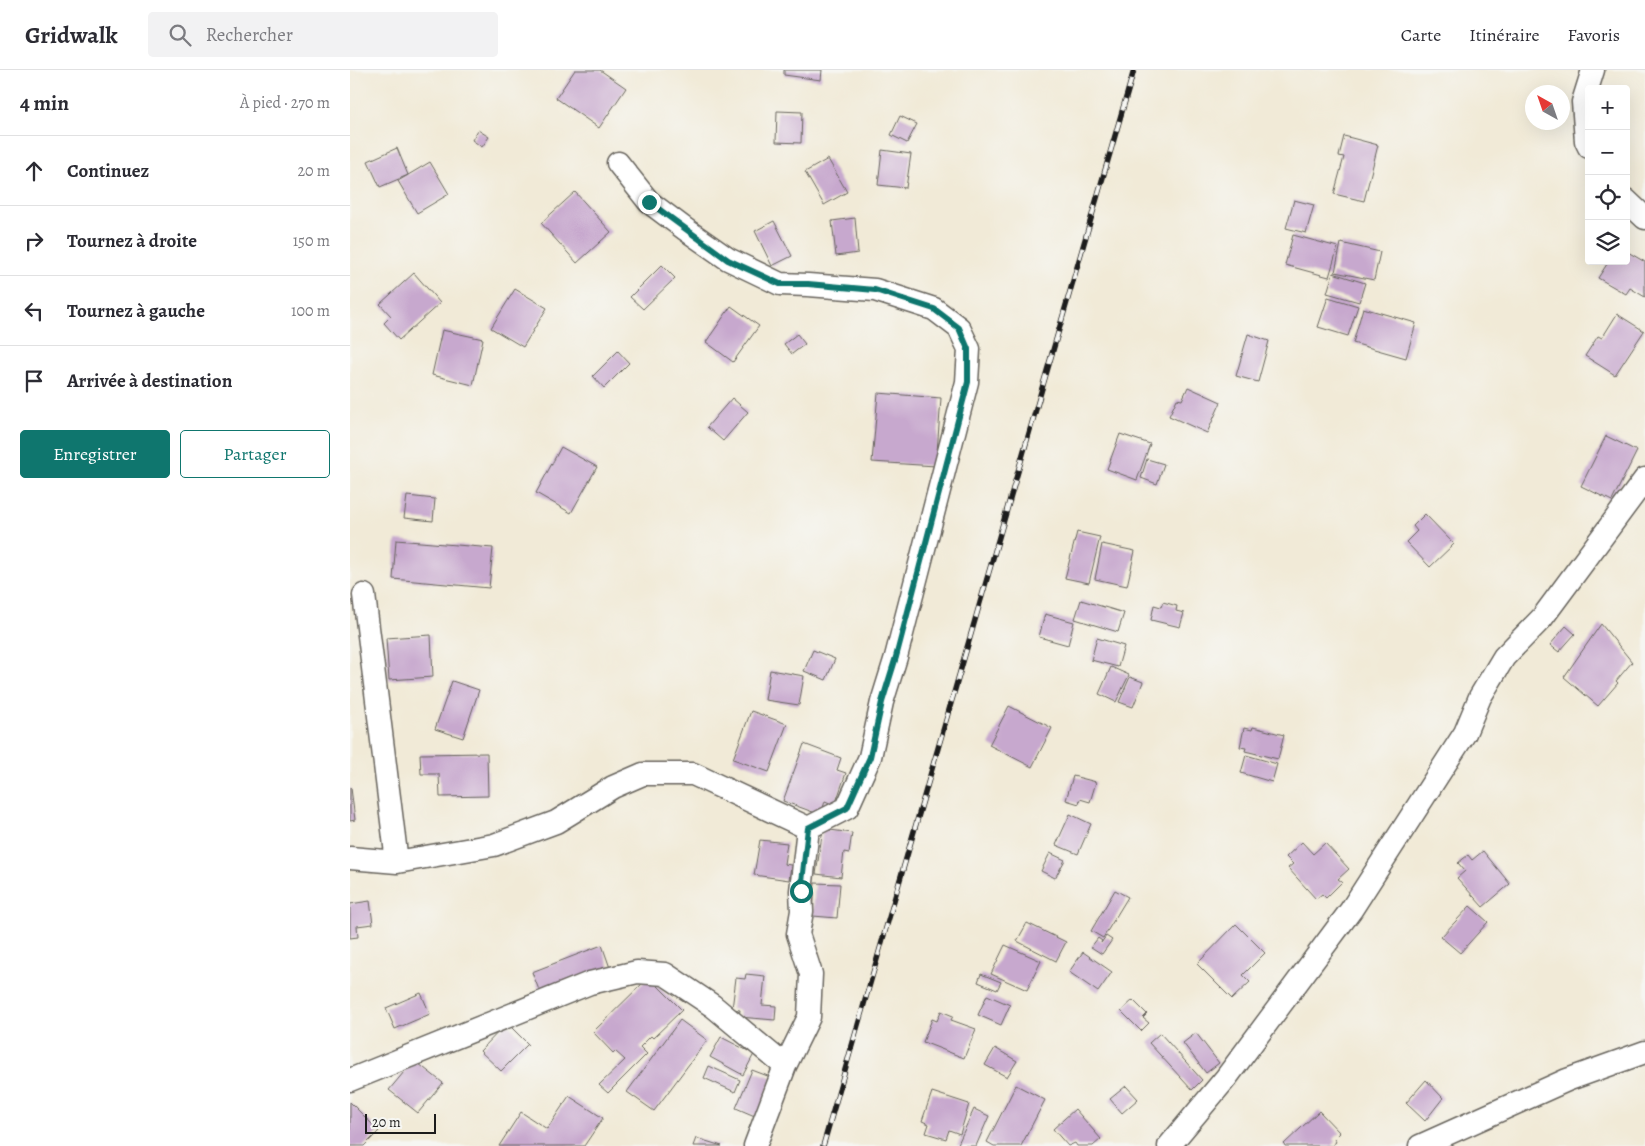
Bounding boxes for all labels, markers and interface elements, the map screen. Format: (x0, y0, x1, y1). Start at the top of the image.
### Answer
search box (148, 12, 498, 57)
text: Gridwalk (25, 19, 118, 51)
icon: search (166, 21, 194, 49)
text: Rechercher (206, 22, 293, 48)
text: Carte (1401, 23, 1441, 47)
text: Itinéraire (1469, 23, 1540, 47)
text: Favoris (1568, 23, 1620, 47)
north arrow (1525, 85, 1570, 130)
map controls (1585, 85, 1630, 265)
button: + (1585, 85, 1630, 130)
text: 4 min (20, 89, 69, 117)
text: À pied · 270 m (240, 92, 330, 114)
button: − (1585, 130, 1630, 175)
icon: ahead (20, 157, 48, 185)
text: Continuez (67, 158, 149, 184)
text: 20 m (297, 160, 330, 182)
button: locate (1585, 175, 1630, 220)
route end (638, 191, 661, 214)
button: layers (1585, 220, 1630, 265)
icon: right (20, 227, 48, 255)
text: Tournez à droite (67, 228, 197, 254)
text: 150 m (293, 230, 330, 252)
icon: left (20, 297, 48, 325)
text: Tournez à gauche (67, 298, 205, 324)
text: 100 m (291, 300, 330, 322)
icon: arrive (20, 367, 48, 395)
text: Arrivée à destination (67, 368, 232, 394)
button: Enregistrer (20, 430, 170, 478)
button: Partager (180, 430, 330, 478)
route start (790, 880, 813, 903)
scale bar (365, 1111, 436, 1134)
text: 20 m (372, 1113, 401, 1132)

